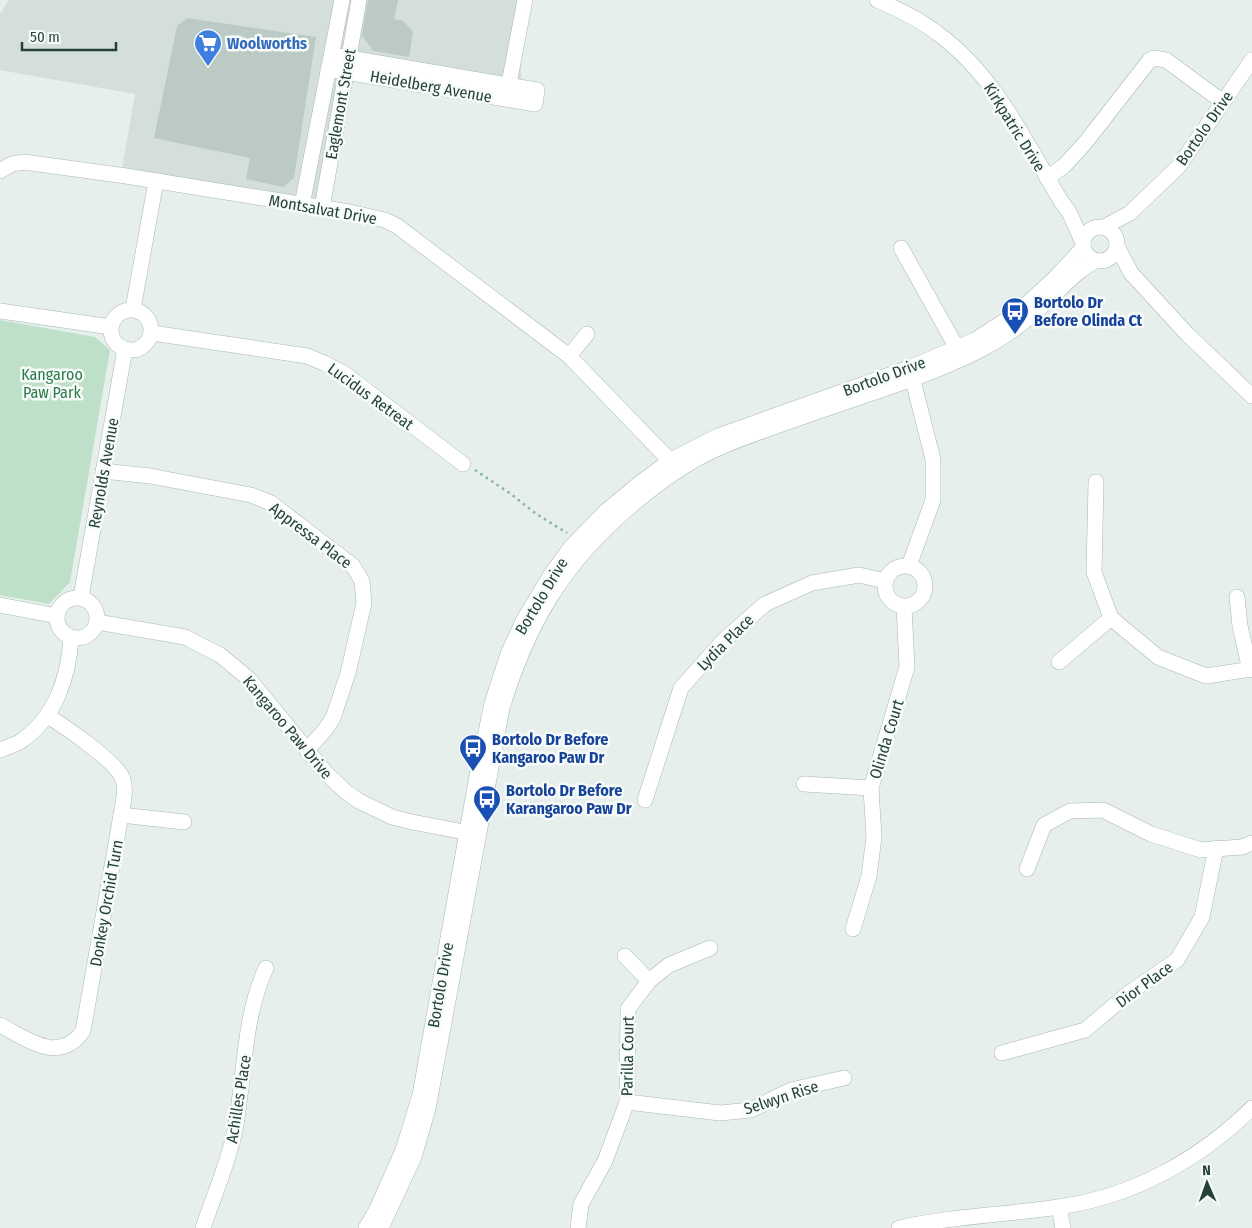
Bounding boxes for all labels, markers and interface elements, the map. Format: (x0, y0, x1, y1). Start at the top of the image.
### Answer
scale bar (22, 20, 116, 52)
text: 50 m (30, 28, 60, 46)
supermarket icon: Woolworths (193, 28, 223, 67)
place label: Woolworths (227, 34, 307, 53)
street label: Eaglemont Street (321, 47, 360, 161)
street label: Heidelberg Avenue (368, 66, 493, 107)
street label: Kirkpatric Drive (980, 79, 1049, 175)
street label: Bortolo Drive (1172, 87, 1237, 169)
street label: Montsalvat Drive (267, 191, 379, 228)
place label: Bortolo Dr Before Olinda Ct (1034, 293, 1142, 330)
bus stop icon: Bortolo Dr Before Olinda Ct (1000, 296, 1030, 335)
street label: Bortolo Drive (840, 353, 928, 400)
street label: Lucidus Retreat (324, 359, 418, 434)
park label: Kangaroo Paw Park (21, 365, 83, 402)
street label: Reynolds Avenue (84, 416, 123, 530)
street label: Appressa Place (266, 498, 356, 573)
street label: Bortolo Drive (511, 554, 572, 638)
street label: Lydia Place (693, 610, 758, 675)
street label: Kangaroo Paw Drive (239, 672, 336, 783)
street label: Olinda Court (865, 696, 908, 781)
place label: Bortolo Dr Before Kangaroo Paw Dr (492, 730, 608, 767)
bus stop icon: Bortolo Dr Before Kangaroo Paw Dr (458, 733, 488, 772)
place label: Bortolo Dr Before Karangaroo Paw Dr (506, 781, 632, 818)
bus stop icon: Bortolo Dr Before Karangaroo Paw Dr (472, 784, 502, 823)
street label: Donkey Orchid Turn (86, 838, 127, 968)
street label: Bortolo Drive (424, 941, 457, 1029)
street label: Dior Place (1112, 957, 1177, 1011)
street label: Parilla Court (617, 1015, 638, 1096)
street label: Achilles Place (222, 1053, 255, 1145)
street label: Selwyn Rise (741, 1076, 821, 1118)
north arrow (1182, 1158, 1232, 1208)
text: N (1202, 1162, 1211, 1179)

